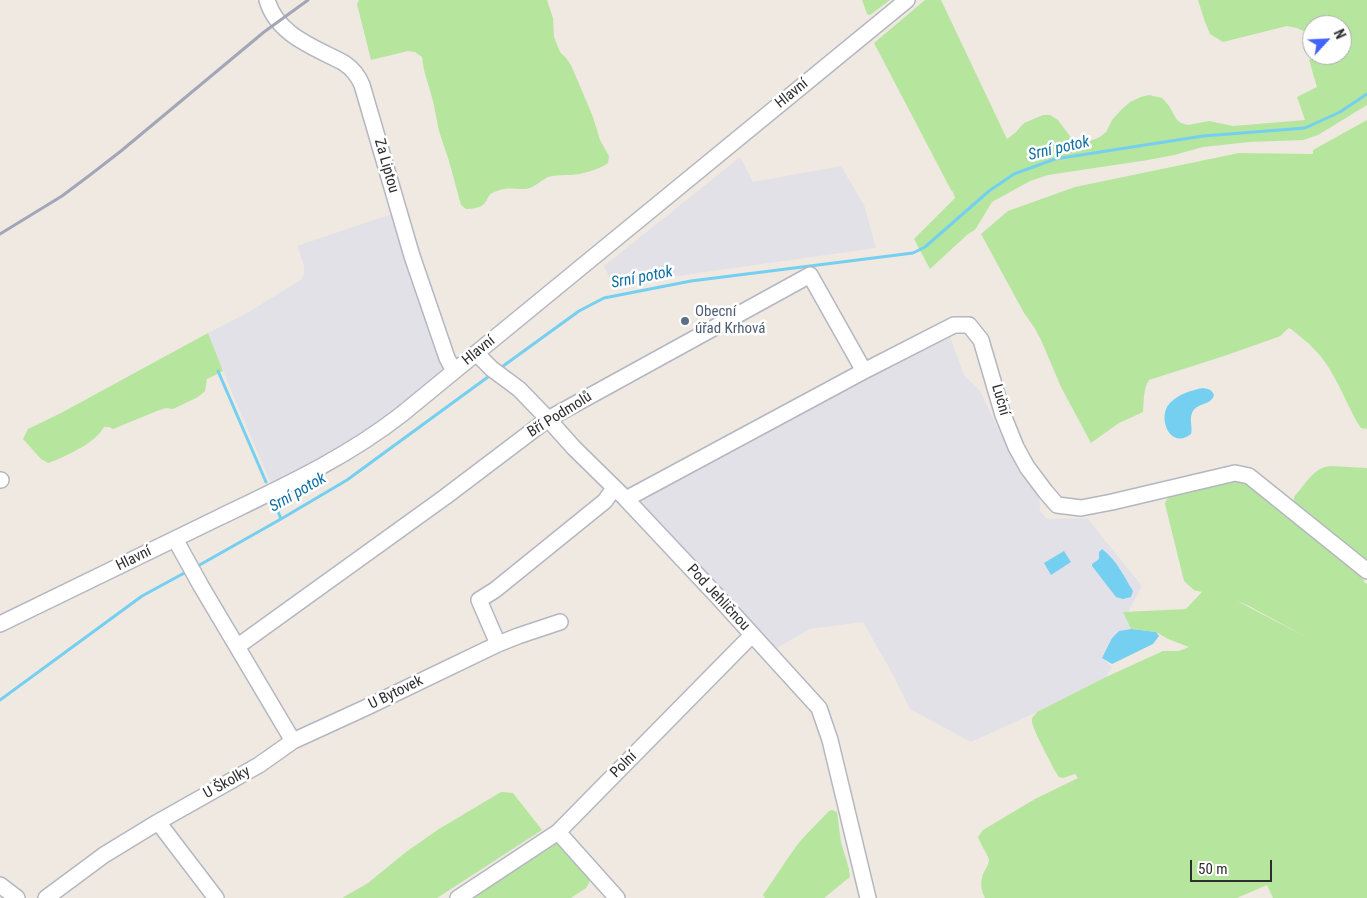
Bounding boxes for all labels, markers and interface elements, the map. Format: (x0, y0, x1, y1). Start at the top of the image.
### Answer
north arrow (1302, 15, 1352, 65)
text: N (1331, 27, 1349, 41)
street label: Hlavní (772, 75, 812, 113)
water label: Srní potok (1027, 133, 1091, 165)
street label: Za Liptou (370, 137, 402, 195)
water label: Srní potok (610, 263, 674, 293)
place label: Obecní úřad Krhová (695, 303, 766, 338)
marker: Obecní úřad Krhová (679, 315, 691, 327)
street label: Hlavní (459, 332, 499, 370)
street label: Luční (987, 382, 1013, 418)
street label: Bří Podmolů (525, 388, 595, 442)
water label: Srní potok (266, 469, 330, 517)
street label: Hlavní (113, 543, 155, 575)
street label: Pod Jehličnou (683, 561, 753, 635)
street label: U Bytovek (366, 672, 426, 714)
street label: Polní (607, 748, 641, 782)
street label: U Školky (201, 763, 253, 803)
scale bar (1192, 850, 1274, 882)
text: 50 m (1198, 860, 1228, 878)

